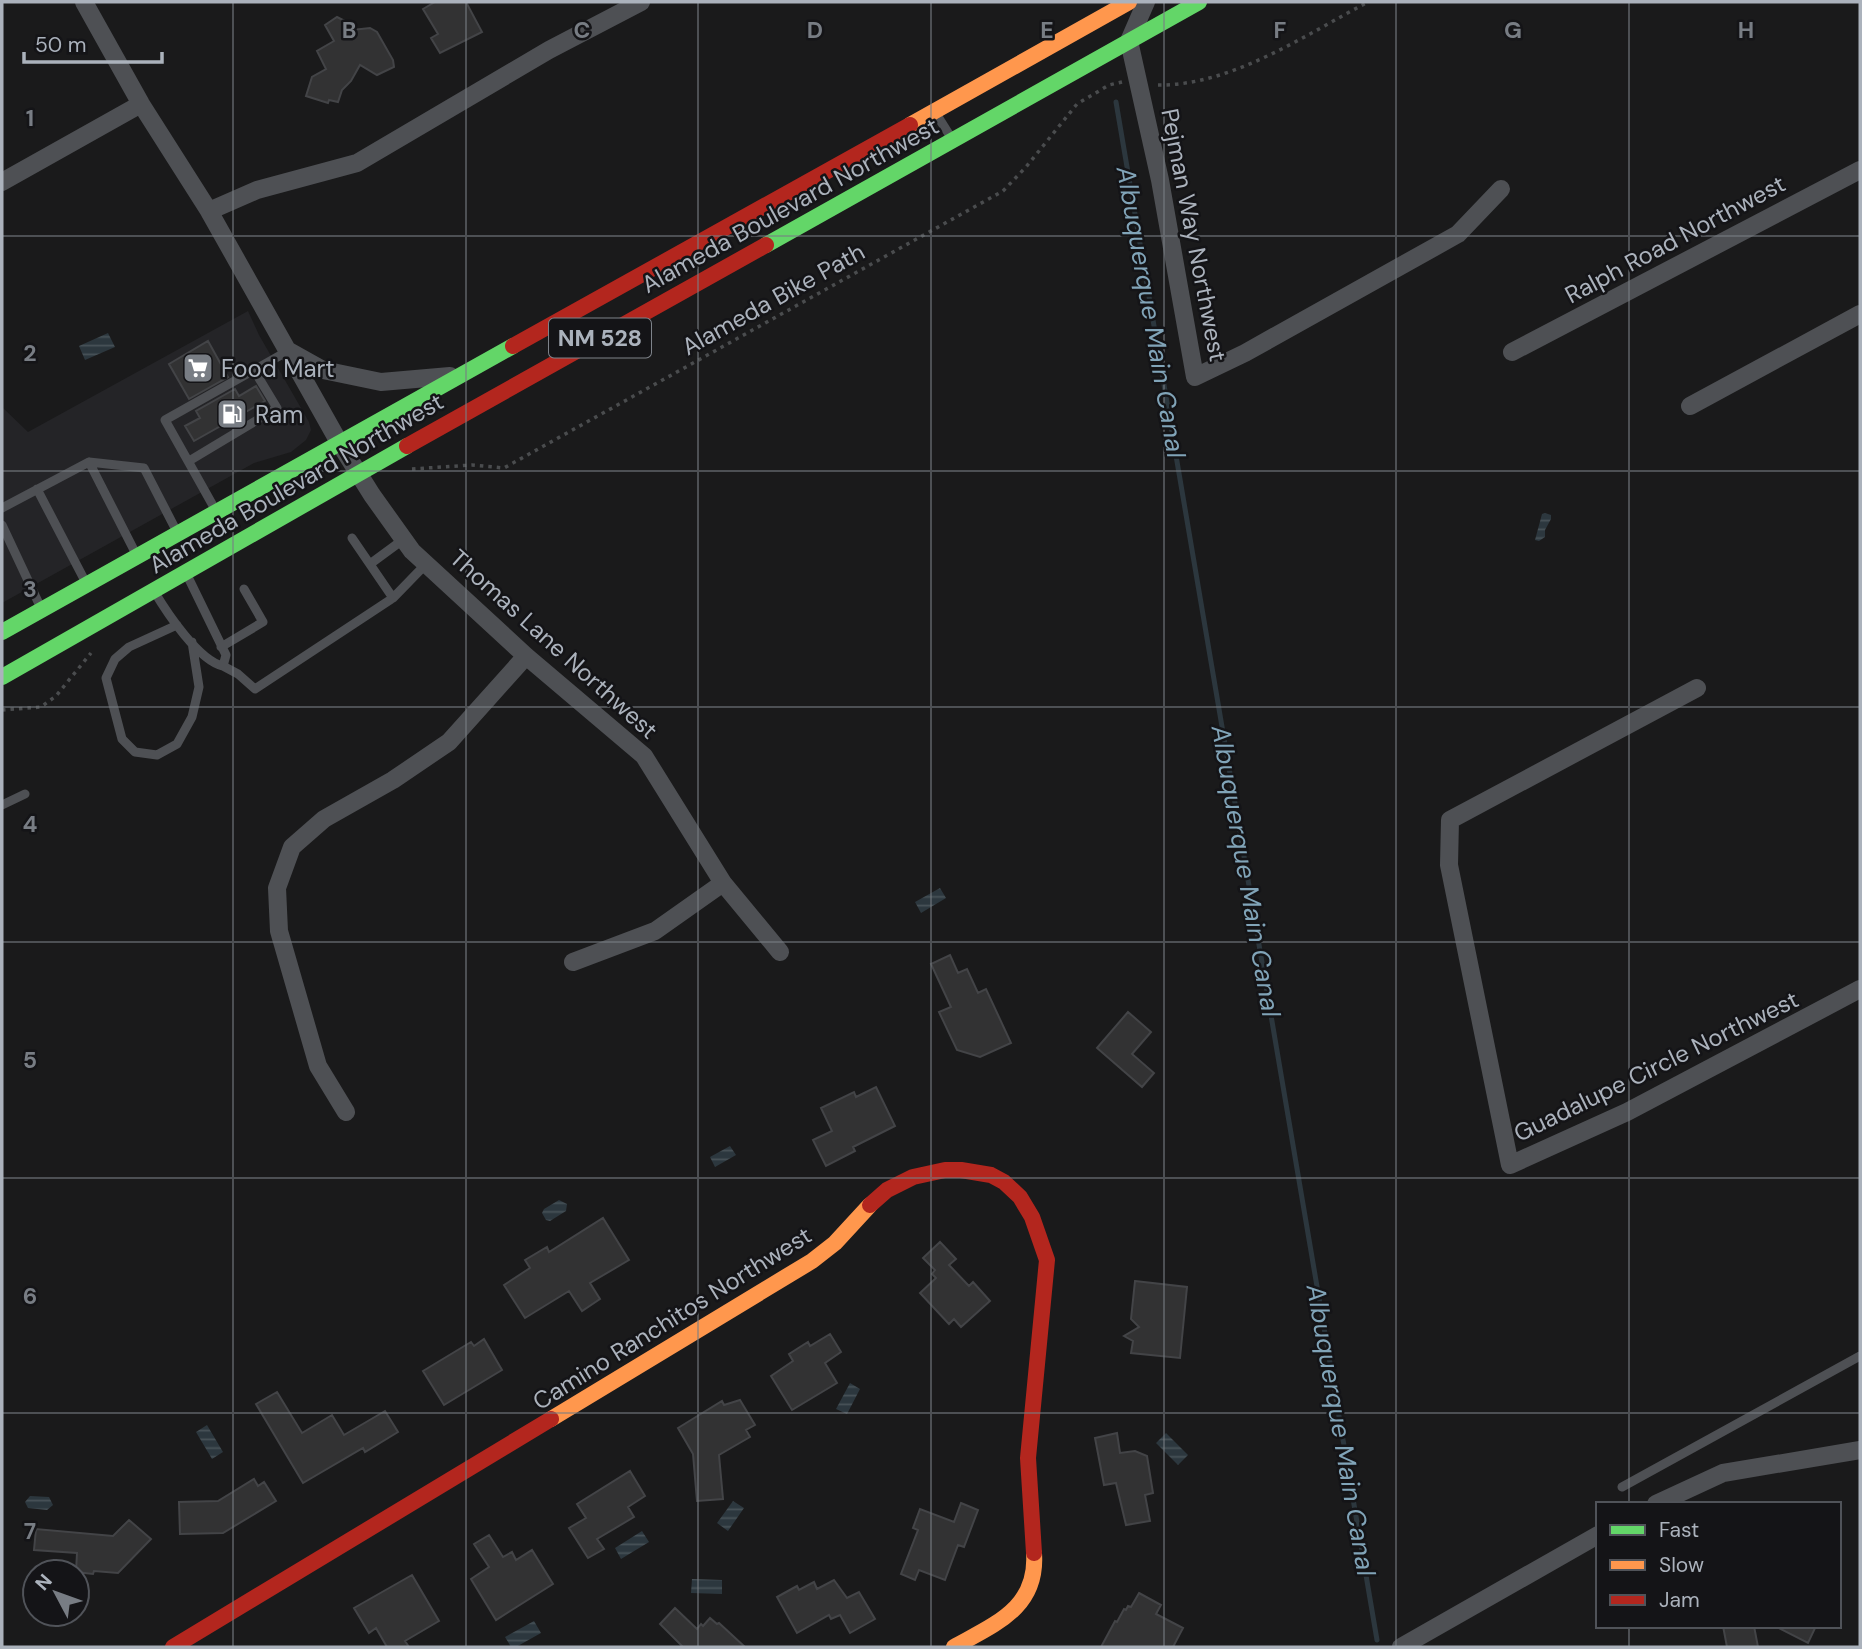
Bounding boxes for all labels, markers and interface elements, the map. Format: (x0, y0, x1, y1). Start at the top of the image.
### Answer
text: B (342, 15, 356, 45)
text: C (574, 15, 590, 45)
text: D (807, 15, 823, 45)
text: E (1040, 15, 1054, 45)
text: F (1274, 15, 1287, 45)
text: G (1504, 15, 1522, 45)
text: H (1738, 15, 1754, 45)
scale bar (24, 21, 163, 65)
text: 50 m (35, 31, 86, 59)
text: 1 (26, 103, 34, 133)
street label: Pejman Way Northwest (1154, 106, 1234, 364)
street label: Alameda Boulevard Northwest (636, 110, 944, 300)
water label: Albuquerque Main Canal (1108, 162, 1194, 462)
street label: Ralph Road Northwest (1560, 168, 1790, 310)
street label: Alameda Bike Path (676, 236, 870, 362)
road number: NM 528 (549, 318, 651, 358)
text: 2 (23, 338, 37, 368)
supermarket icon: Food Mart (181, 351, 215, 385)
place label: Food Mart (221, 353, 335, 384)
street label: Alameda Boulevard Northwest (143, 386, 449, 580)
fuel station icon: Ram (215, 397, 249, 431)
place label: Ram (255, 399, 303, 430)
street label: Thomas Lane Northwest (444, 542, 664, 746)
text: 3 (23, 574, 37, 604)
water label: Albuquerque Main Canal (1203, 721, 1289, 1021)
text: 4 (23, 809, 38, 839)
street label: Guadalupe Circle Northwest (1509, 983, 1803, 1149)
text: 5 (23, 1045, 37, 1075)
street label: Camino Ranchitos Northwest (527, 1219, 817, 1417)
water label: Albuquerque Main Canal (1298, 1280, 1384, 1580)
text: 6 (23, 1281, 37, 1311)
legend (1596, 1502, 1841, 1628)
text: 7 (24, 1516, 36, 1546)
text: Fast (1659, 1516, 1699, 1544)
text: Slow (1659, 1551, 1704, 1579)
north arrow (21, 1558, 91, 1628)
text: N (30, 1569, 58, 1596)
text: Jam (1659, 1586, 1700, 1614)

